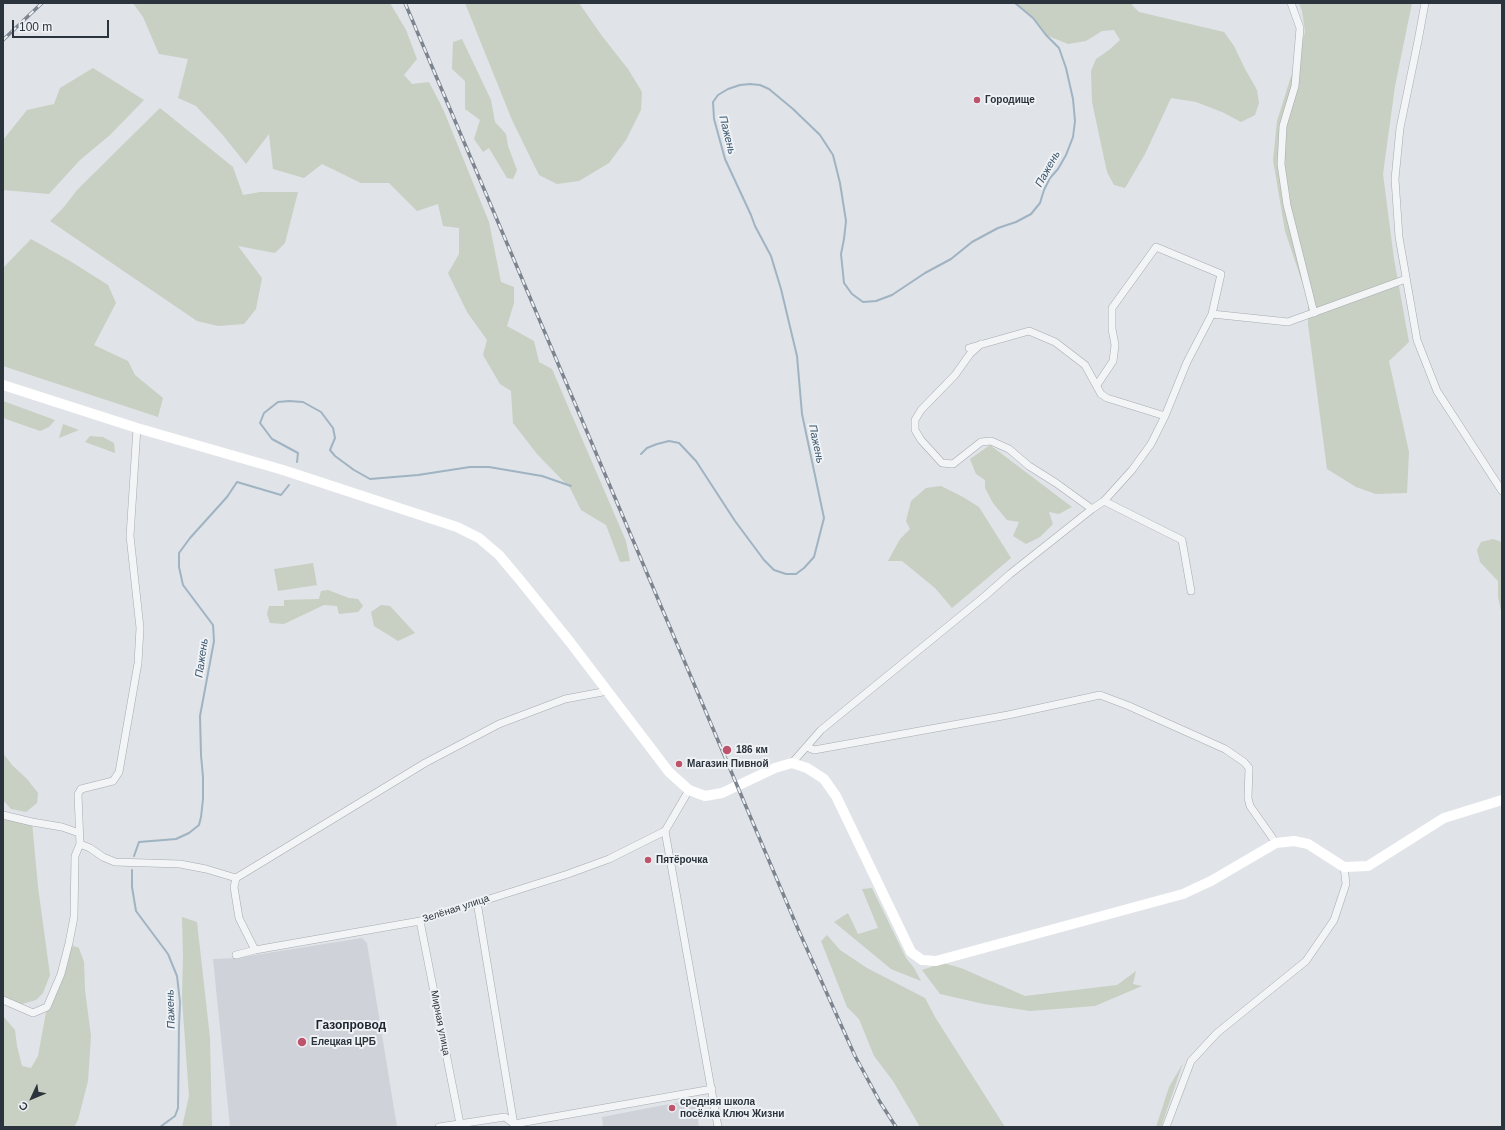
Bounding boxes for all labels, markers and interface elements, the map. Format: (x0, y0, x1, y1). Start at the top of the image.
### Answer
scale bar (14, 12, 111, 38)
text: 100 m (19, 20, 52, 34)
place label: Городище (985, 94, 1035, 106)
marker: Городище (972, 95, 982, 105)
water label: Пажень (716, 114, 738, 156)
water label: Пажень (1033, 148, 1063, 190)
water label: Пажень (805, 423, 827, 465)
water label: Пажень (193, 637, 211, 679)
marker: 186 км (721, 744, 733, 756)
place label: 186 км (736, 744, 768, 756)
place label: Магазин Пивной (687, 758, 769, 770)
marker: Магазин Пивной (674, 759, 684, 769)
place label: Пятёрочка (656, 854, 708, 866)
marker: Пятёрочка (643, 855, 653, 865)
street label: Зелёная улица (421, 893, 491, 925)
water label: Пажень (164, 989, 178, 1029)
street label: Мирная улица (428, 989, 452, 1057)
district label: Газопровод (316, 1019, 386, 1033)
marker: Елецкая ЦРБ (296, 1036, 308, 1048)
place label: Елецкая ЦРБ (311, 1036, 376, 1048)
north arrow (12, 1078, 52, 1118)
place label: средняя школа посёлка Ключ Жизни (680, 1096, 784, 1120)
text: С (16, 1099, 30, 1113)
marker: средняя школа посёлка Ключ Жизни (667, 1103, 677, 1113)

